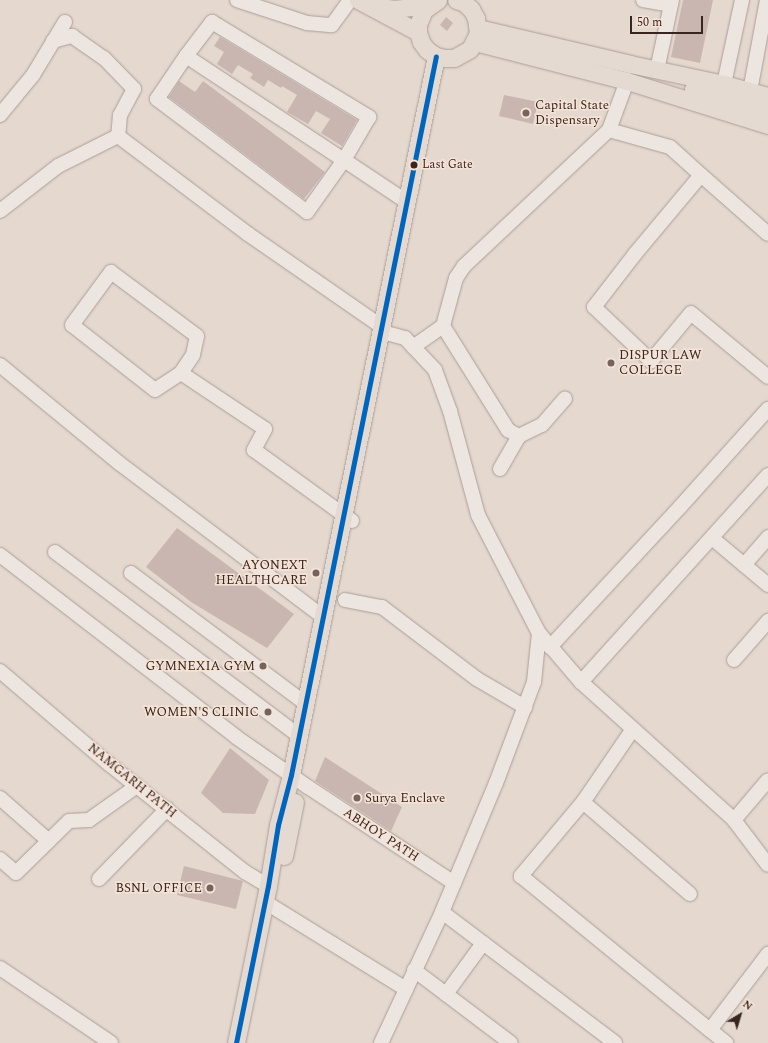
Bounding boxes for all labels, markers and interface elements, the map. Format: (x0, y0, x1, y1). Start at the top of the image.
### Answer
scale bar (632, 8, 705, 34)
text: 50 m (637, 13, 662, 32)
place label: Capital State Dispensary (535, 98, 609, 129)
marker: Capital State Dispensary (520, 107, 532, 119)
place label: Last Gate (422, 158, 473, 172)
marker: Last Gate (409, 160, 419, 170)
place label: DISPUR LAW COLLEGE (619, 348, 702, 379)
marker: DISPUR LAW COLLEGE (606, 358, 616, 368)
place label: AYONEXT HEALTHCARE (215, 558, 307, 589)
marker: AYONEXT HEALTHCARE (310, 567, 322, 579)
place label: GYMNEXIA GYM (146, 658, 255, 674)
marker: GYMNEXIA GYM (258, 661, 268, 671)
place label: WOMEN'S CLINIC (144, 704, 259, 720)
marker: WOMEN'S CLINIC (262, 706, 274, 718)
street label: NAMGARH PATH (84, 740, 180, 822)
place label: Surya Enclave (365, 790, 445, 806)
marker: Surya Enclave (352, 793, 362, 803)
street label: ABHOY PATH (340, 805, 422, 865)
place label: BSNL OFFICE (115, 880, 202, 896)
marker: BSNL OFFICE (205, 883, 215, 893)
north arrow (720, 995, 760, 1035)
text: N (739, 996, 756, 1015)

